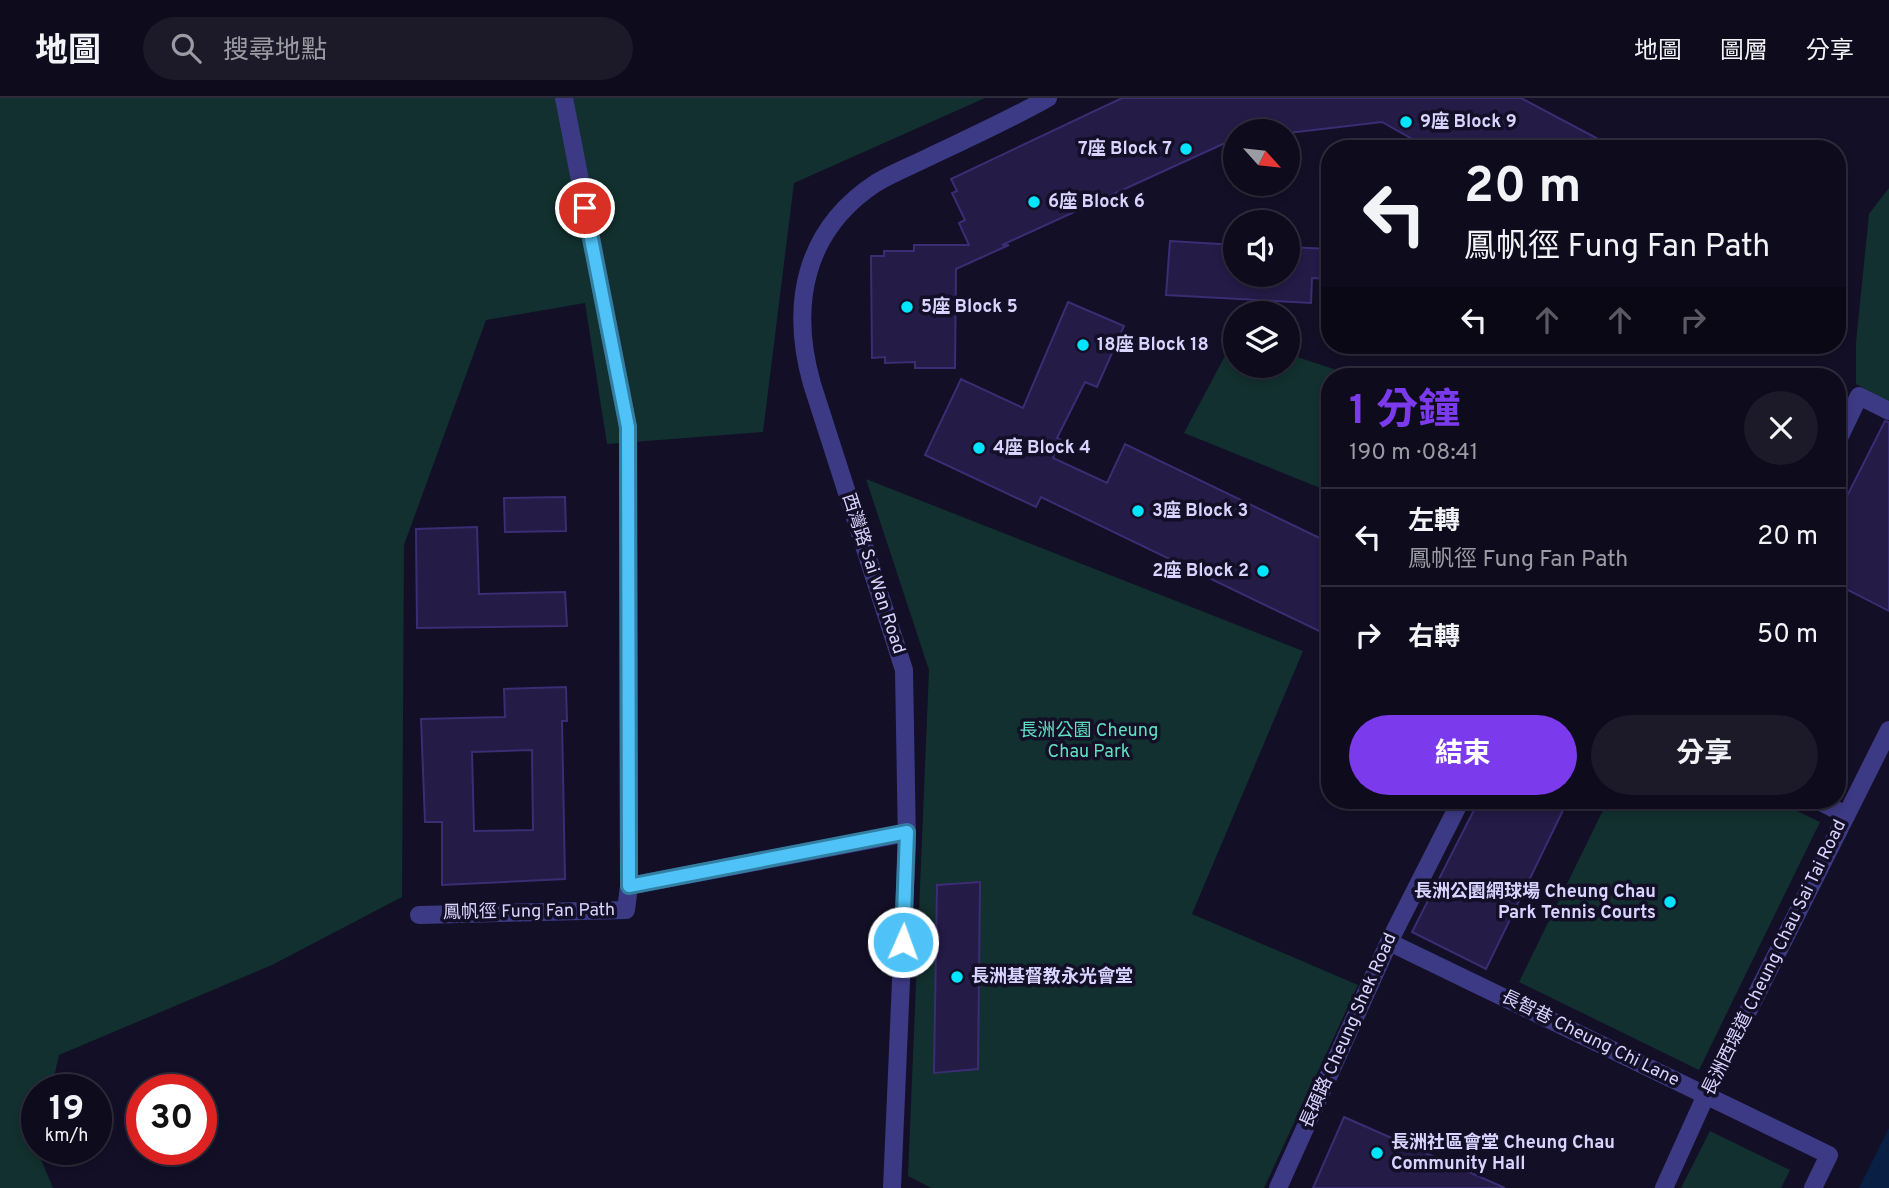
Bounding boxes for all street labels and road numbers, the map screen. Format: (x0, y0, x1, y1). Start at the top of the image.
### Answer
street label: 西灣路 Sai Wan Road (836, 491, 910, 657)
street label: 長洲西堤道 Cheung Chau Sai Tai Road (1698, 816, 1852, 1100)
street label: 鳳帆徑 Fung Fan Path (443, 899, 615, 925)
street label: 長碩路 Cheung Shek Road (1296, 930, 1402, 1132)
street label: 長智巷 Cheung Chi Lane (1497, 986, 1683, 1092)

